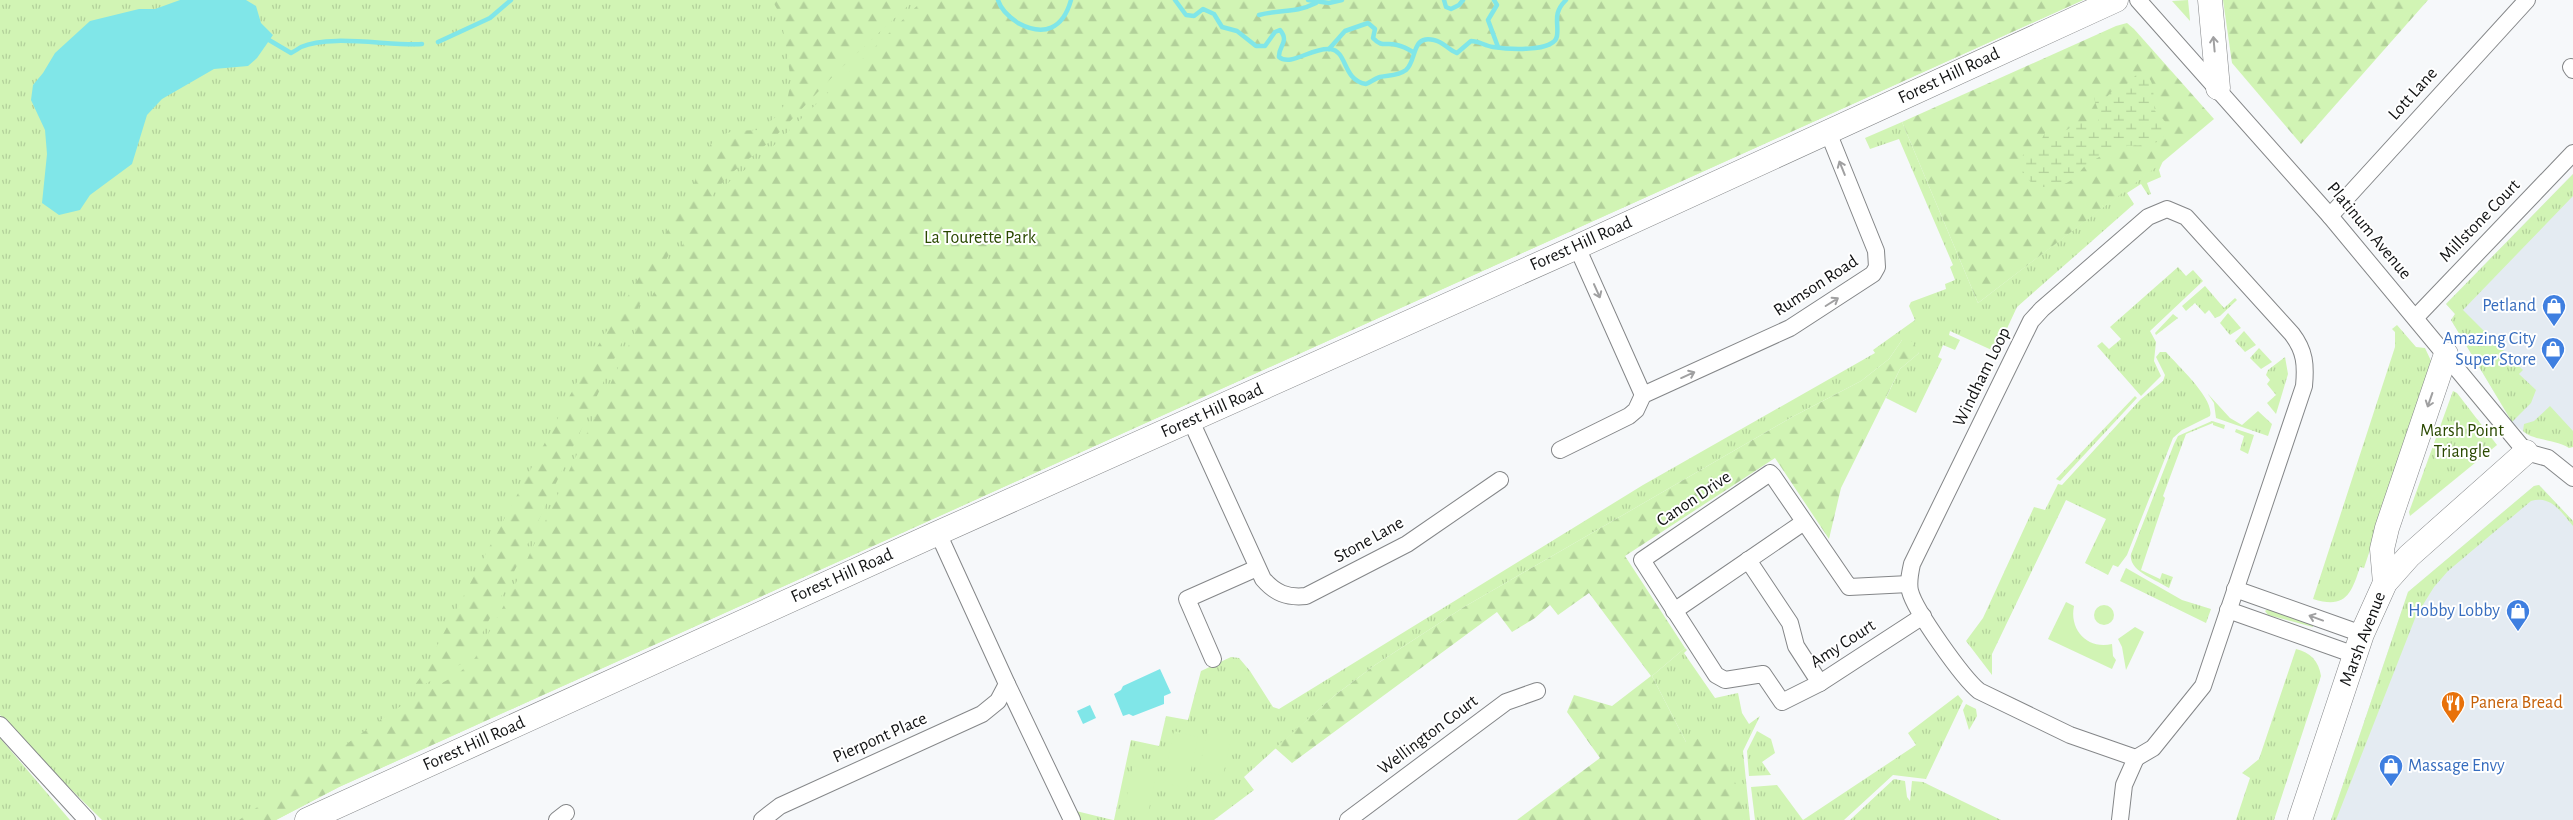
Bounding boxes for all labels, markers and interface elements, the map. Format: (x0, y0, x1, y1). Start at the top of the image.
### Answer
one-way arrow (2209, 36, 2219, 52)
street label: Forest Hill Road (1896, 45, 2002, 107)
street label: Lott Lane (2385, 64, 2441, 124)
one-way arrow (1837, 161, 1846, 176)
street label: Millstone Court (2436, 176, 2524, 266)
street label: Platinum Avenue (2323, 179, 2415, 283)
street label: Forest Hill Road (1527, 213, 1635, 275)
park label: La Tourette Park (924, 229, 1037, 247)
street label: Rumson Road (1771, 252, 1861, 320)
one-way arrow (1592, 283, 1602, 298)
shop icon: Petland (2541, 293, 2567, 327)
one-way arrow (1825, 296, 1839, 307)
place label: Petland (2482, 297, 2536, 315)
street label: Windham Loop (1950, 325, 2014, 429)
place label: Amazing City Super Store (2443, 330, 2536, 369)
shop icon: Amazing City Super Store (2540, 336, 2566, 370)
one-way arrow (1680, 370, 1695, 380)
street label: Forest Hill Road (1158, 380, 1266, 442)
one-way arrow (2425, 392, 2434, 408)
park label: Marsh Point Triangle (2420, 422, 2504, 461)
street label: Canon Drive (1654, 468, 1734, 530)
street label: Stone Lane (1331, 514, 1407, 566)
street label: Forest Hill Road (788, 545, 896, 607)
street label: Marsh Avenue (2337, 589, 2389, 689)
shop icon: Hobby Lobby (2505, 598, 2531, 632)
place label: Hobby Lobby (2408, 602, 2500, 620)
one-way arrow (2308, 613, 2324, 622)
street label: Amy Court (1807, 616, 1879, 672)
restaurant icon: Panera Bread (2440, 690, 2466, 724)
street label: Wellington Court (1375, 692, 1481, 778)
place label: Panera Bread (2470, 694, 2563, 712)
street label: Pierpont Place (830, 709, 930, 767)
street label: Forest Hill Road (420, 713, 528, 775)
shop icon: Massage Envy (2378, 753, 2404, 787)
place label: Massage Envy (2408, 757, 2505, 775)

